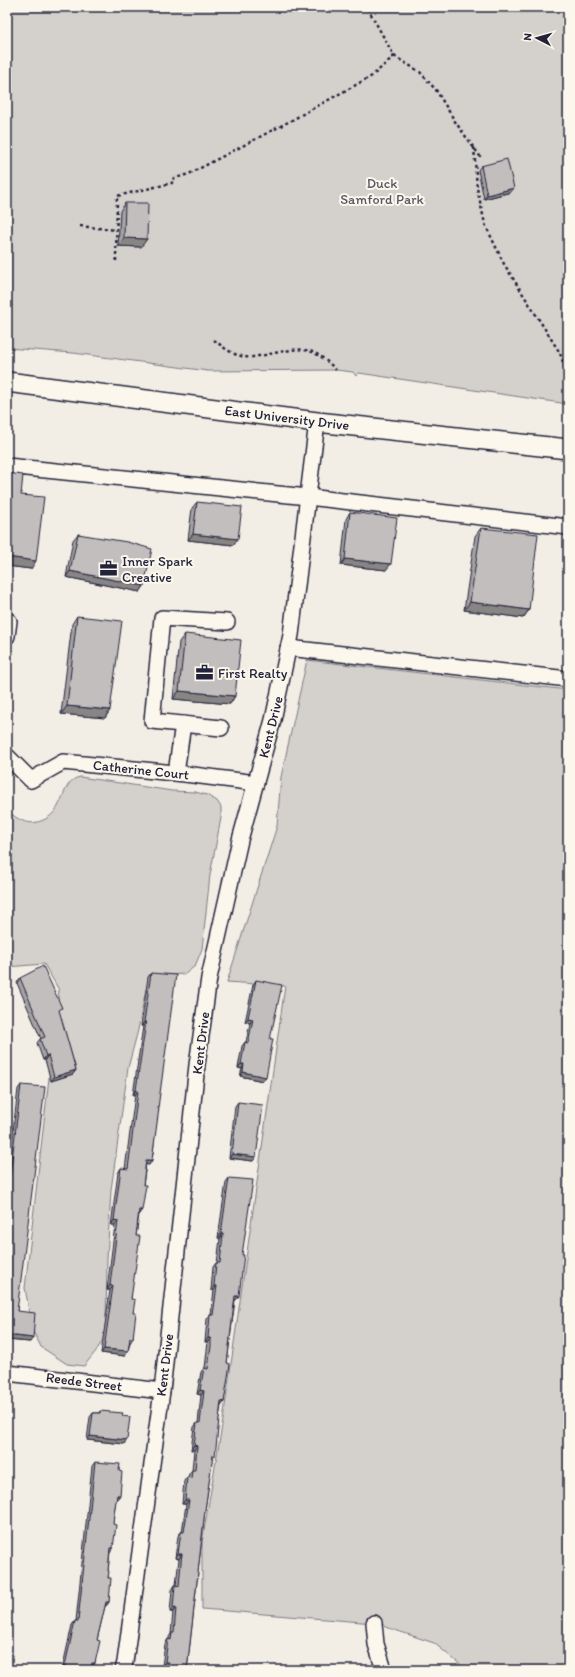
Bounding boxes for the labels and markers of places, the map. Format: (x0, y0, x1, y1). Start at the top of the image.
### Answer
place label: Inner Spark Creative (122, 553, 193, 586)
office icon: Inner Spark Creative (99, 559, 119, 579)
office icon: First Realty (195, 663, 215, 683)
place label: First Realty (218, 665, 288, 682)

